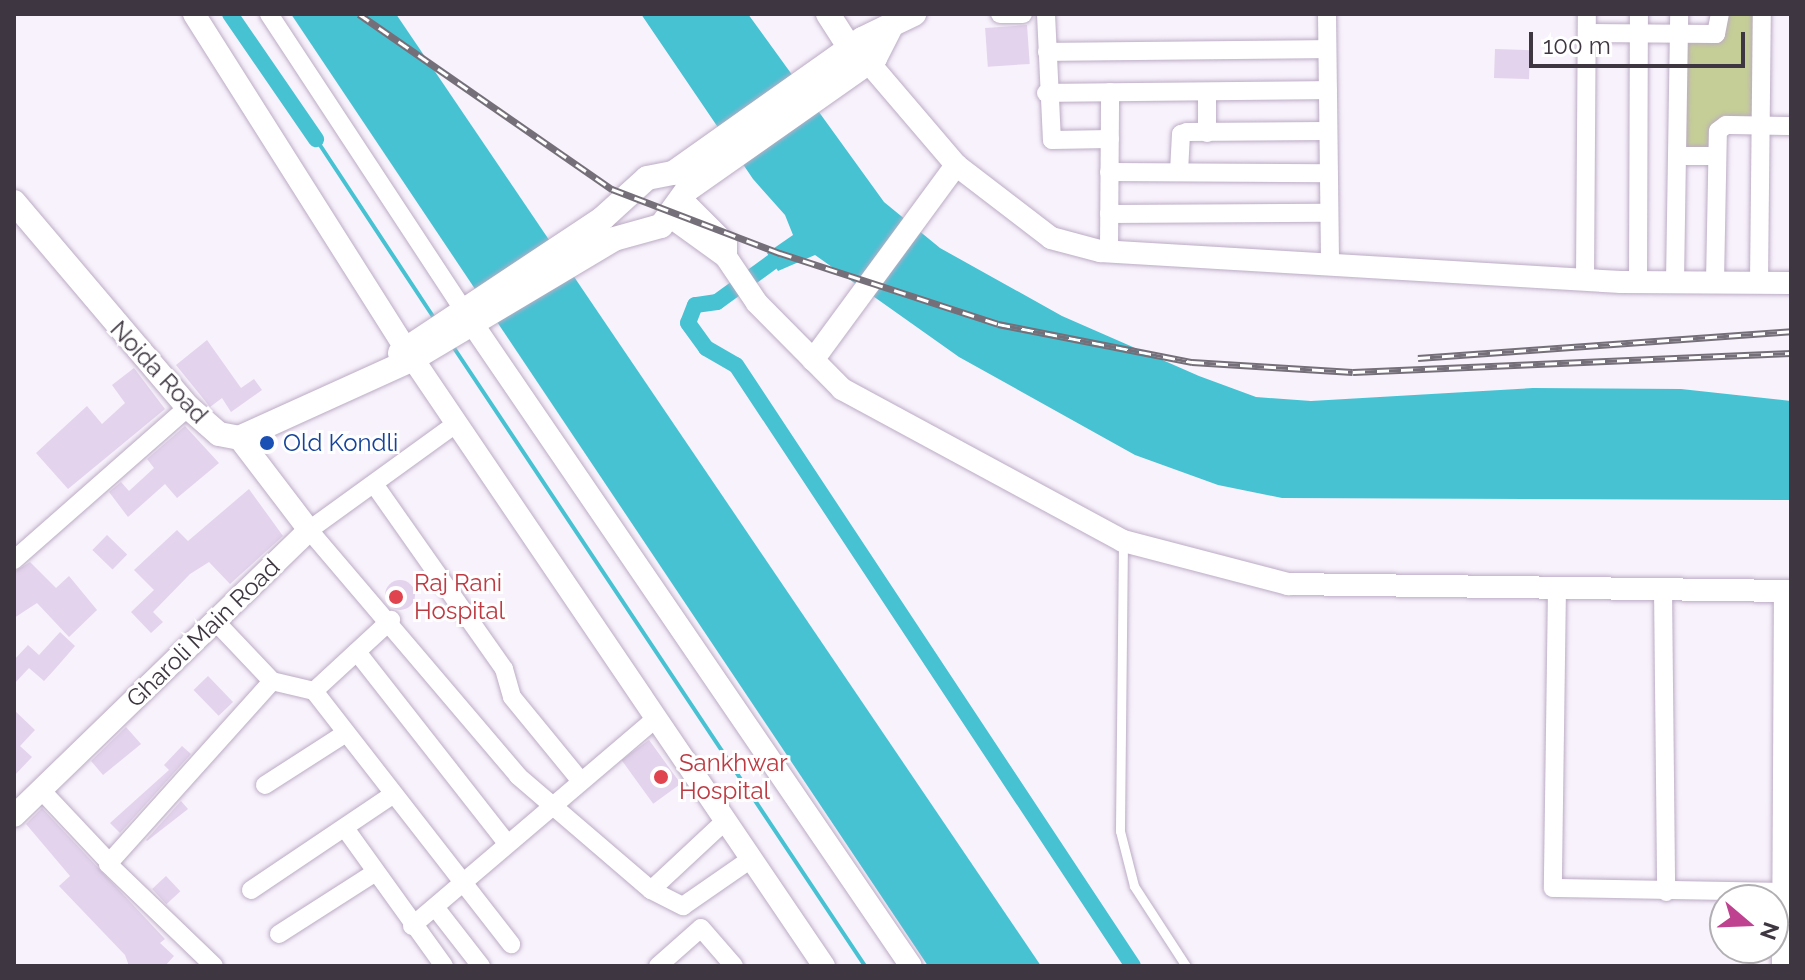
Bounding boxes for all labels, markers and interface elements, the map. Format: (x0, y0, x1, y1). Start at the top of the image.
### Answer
scale bar (1533, 16, 1749, 66)
text: 100 m (1543, 31, 1611, 60)
street label: Noida Road (104, 315, 214, 429)
place label: Old Kondli (283, 429, 398, 457)
marker: Old Kondli (258, 434, 276, 452)
street label: Gharoli Main Road (121, 553, 285, 713)
place label: Raj Rani Hospital (414, 569, 505, 625)
marker: Raj Rani Hospital (385, 586, 407, 608)
place label: Sankhwar Hospital (679, 749, 788, 805)
marker: Sankhwar Hospital (650, 766, 672, 788)
north arrow (1709, 884, 1789, 964)
text: N (1755, 919, 1785, 943)

